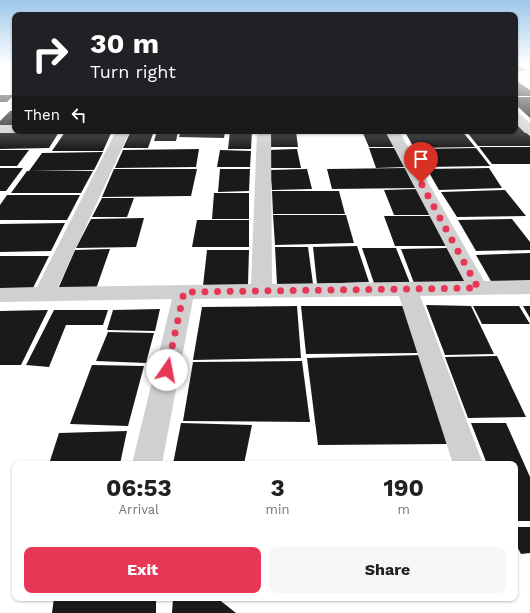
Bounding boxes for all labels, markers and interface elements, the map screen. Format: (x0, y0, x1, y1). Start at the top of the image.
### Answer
text: 30 m (90, 27, 159, 60)
icon: right (24, 28, 76, 80)
text: Turn right (90, 61, 176, 82)
icon: left (68, 104, 90, 126)
text: Then (24, 106, 60, 124)
pin (404, 142, 438, 183)
icon: arrive (410, 148, 432, 170)
position arrow (146, 349, 188, 391)
text: 06:53 (106, 474, 172, 502)
text: 3 (270, 474, 285, 502)
text: 190 (383, 474, 424, 502)
text: Arrival (119, 502, 159, 517)
text: min (266, 502, 290, 517)
text: m (398, 502, 410, 517)
button: Exit (24, 547, 261, 593)
button: Share (269, 547, 506, 593)

